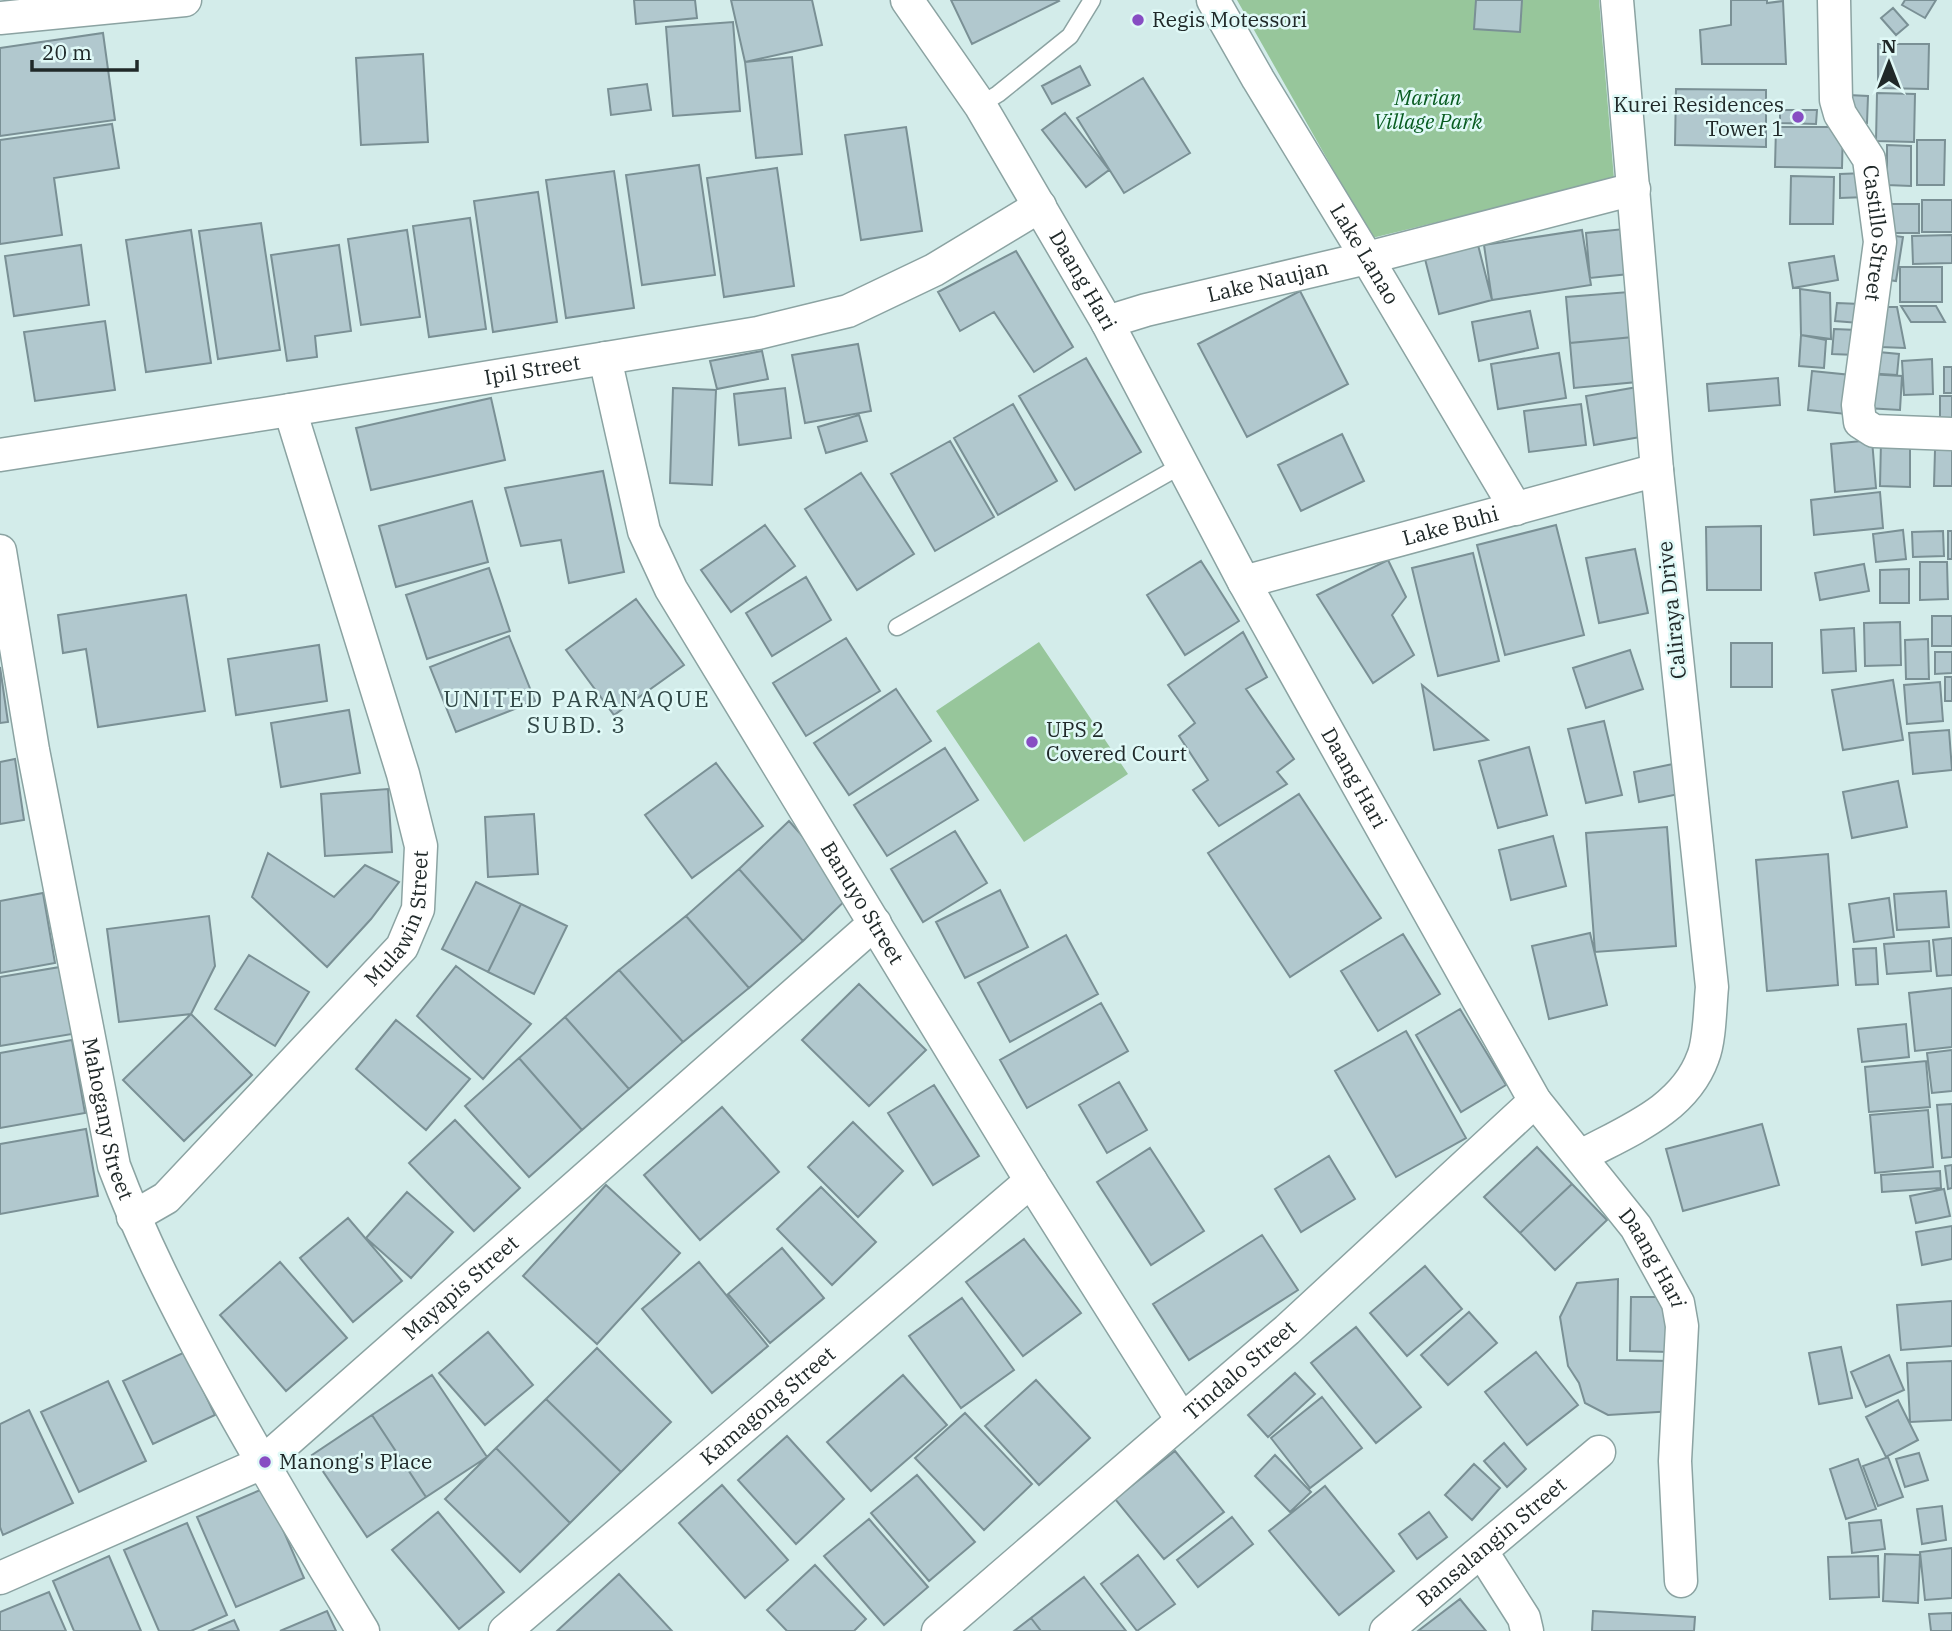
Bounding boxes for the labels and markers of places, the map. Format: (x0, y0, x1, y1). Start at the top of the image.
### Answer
place label: Regis Motessori (1152, 5, 1307, 33)
marker: Regis Motessori (1130, 12, 1146, 28)
place label: Kurei Residences Tower 1 (1613, 90, 1784, 142)
marker: Kurei Residences Tower 1 (1790, 109, 1806, 125)
place label: UPS 2 Covered Court (1046, 715, 1187, 767)
marker: UPS 2 Covered Court (1024, 734, 1040, 750)
place label: Manong's Place (279, 1447, 432, 1475)
marker: Manong's Place (257, 1454, 273, 1470)

